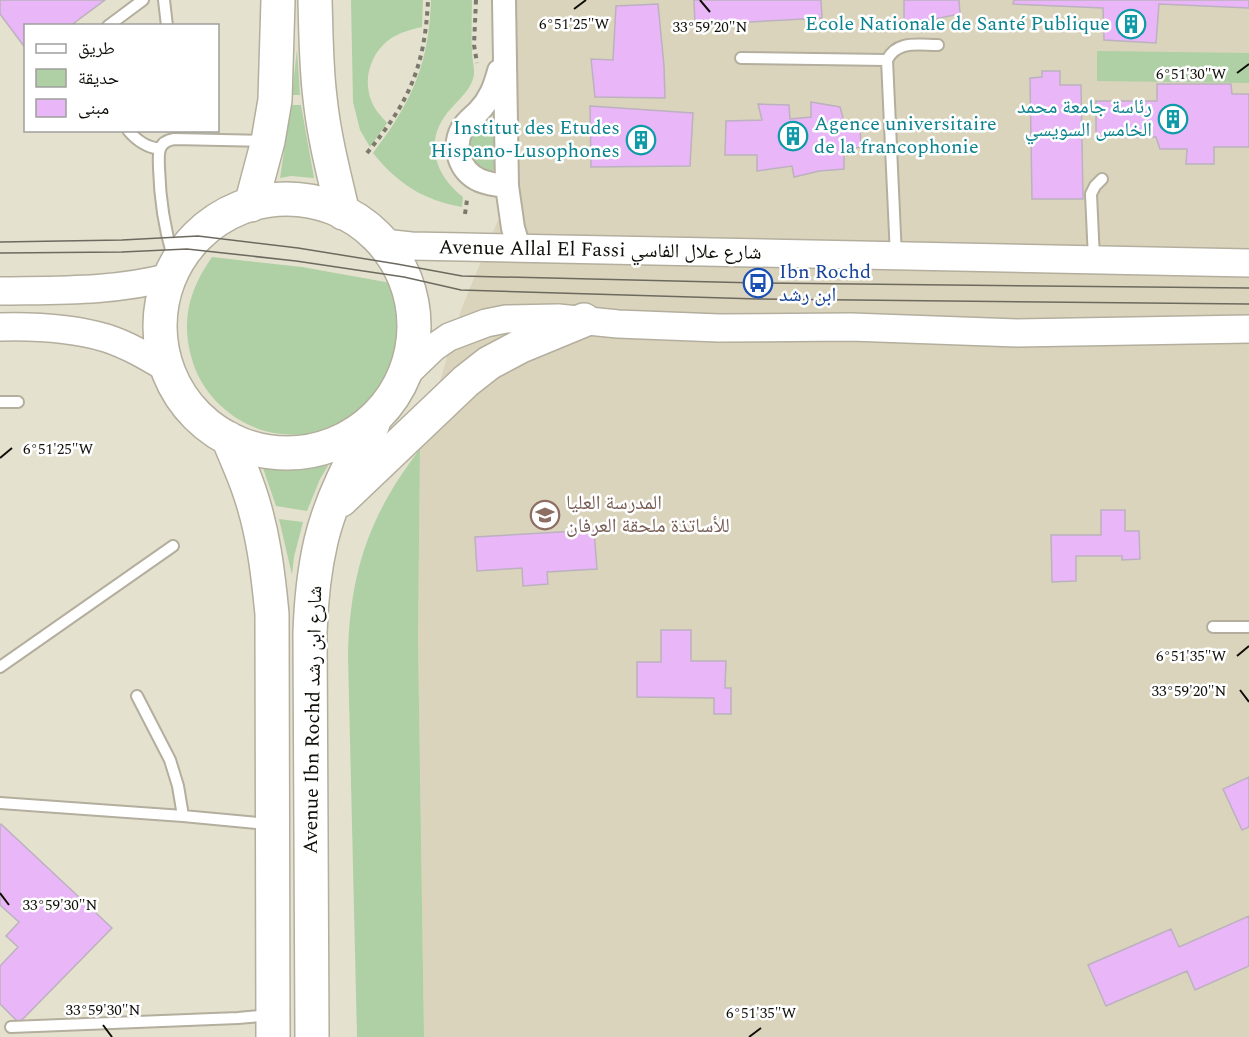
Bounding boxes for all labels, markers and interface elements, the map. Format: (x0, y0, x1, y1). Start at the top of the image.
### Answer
building icon: Ecole Nationale de Santé Publique (1115, 8, 1147, 40)
place label: Ecole Nationale de Santé Publique (805, 9, 1110, 39)
text: 6°51'25"W (539, 13, 609, 36)
text: 33°59'20"N (673, 16, 748, 39)
legend (24, 24, 219, 132)
text: طريق (78, 35, 115, 62)
text: 6°51'30"W (1156, 63, 1226, 86)
text: حديقة (78, 65, 119, 92)
place label: رئاسة جامعة محمد الخامس السويسي (1017, 92, 1152, 145)
text: مبنى (78, 95, 109, 122)
building icon: رئاسة جامعة محمد الخامس السويسي (1157, 103, 1189, 135)
place label: Agence universitaire de la francophonie (814, 109, 997, 162)
place label: Institut des Etudes Hispano-Lusophones (431, 113, 620, 166)
building icon: Agence universitaire de la francophonie (777, 120, 809, 152)
building icon: Institut des Etudes Hispano-Lusophones (625, 124, 657, 156)
street label: Avenue Allal El Fassi شارع علال الفاسي (438, 232, 762, 268)
place label: Ibn Rochd ابن رشد (779, 257, 871, 310)
bus stop icon: Ibn Rochd ابن رشد (742, 267, 774, 299)
text: 6°51'25"W (23, 438, 93, 461)
place label: المدرسة العليا للأساتذة ملحقة العرفان (566, 488, 730, 541)
school or university icon: المدرسة العليا للأساتذة ملحقة العرفان (529, 499, 561, 531)
street label: Avenue Ibn Rochd شارع ابن رشد (296, 585, 330, 855)
text: 6°51'35"W (1156, 645, 1226, 668)
text: 33°59'20"N (1152, 680, 1227, 703)
text: 33°59'30"N (23, 894, 98, 917)
text: 33°59'30"N (66, 999, 141, 1022)
text: 6°51'35"W (726, 1002, 796, 1025)

